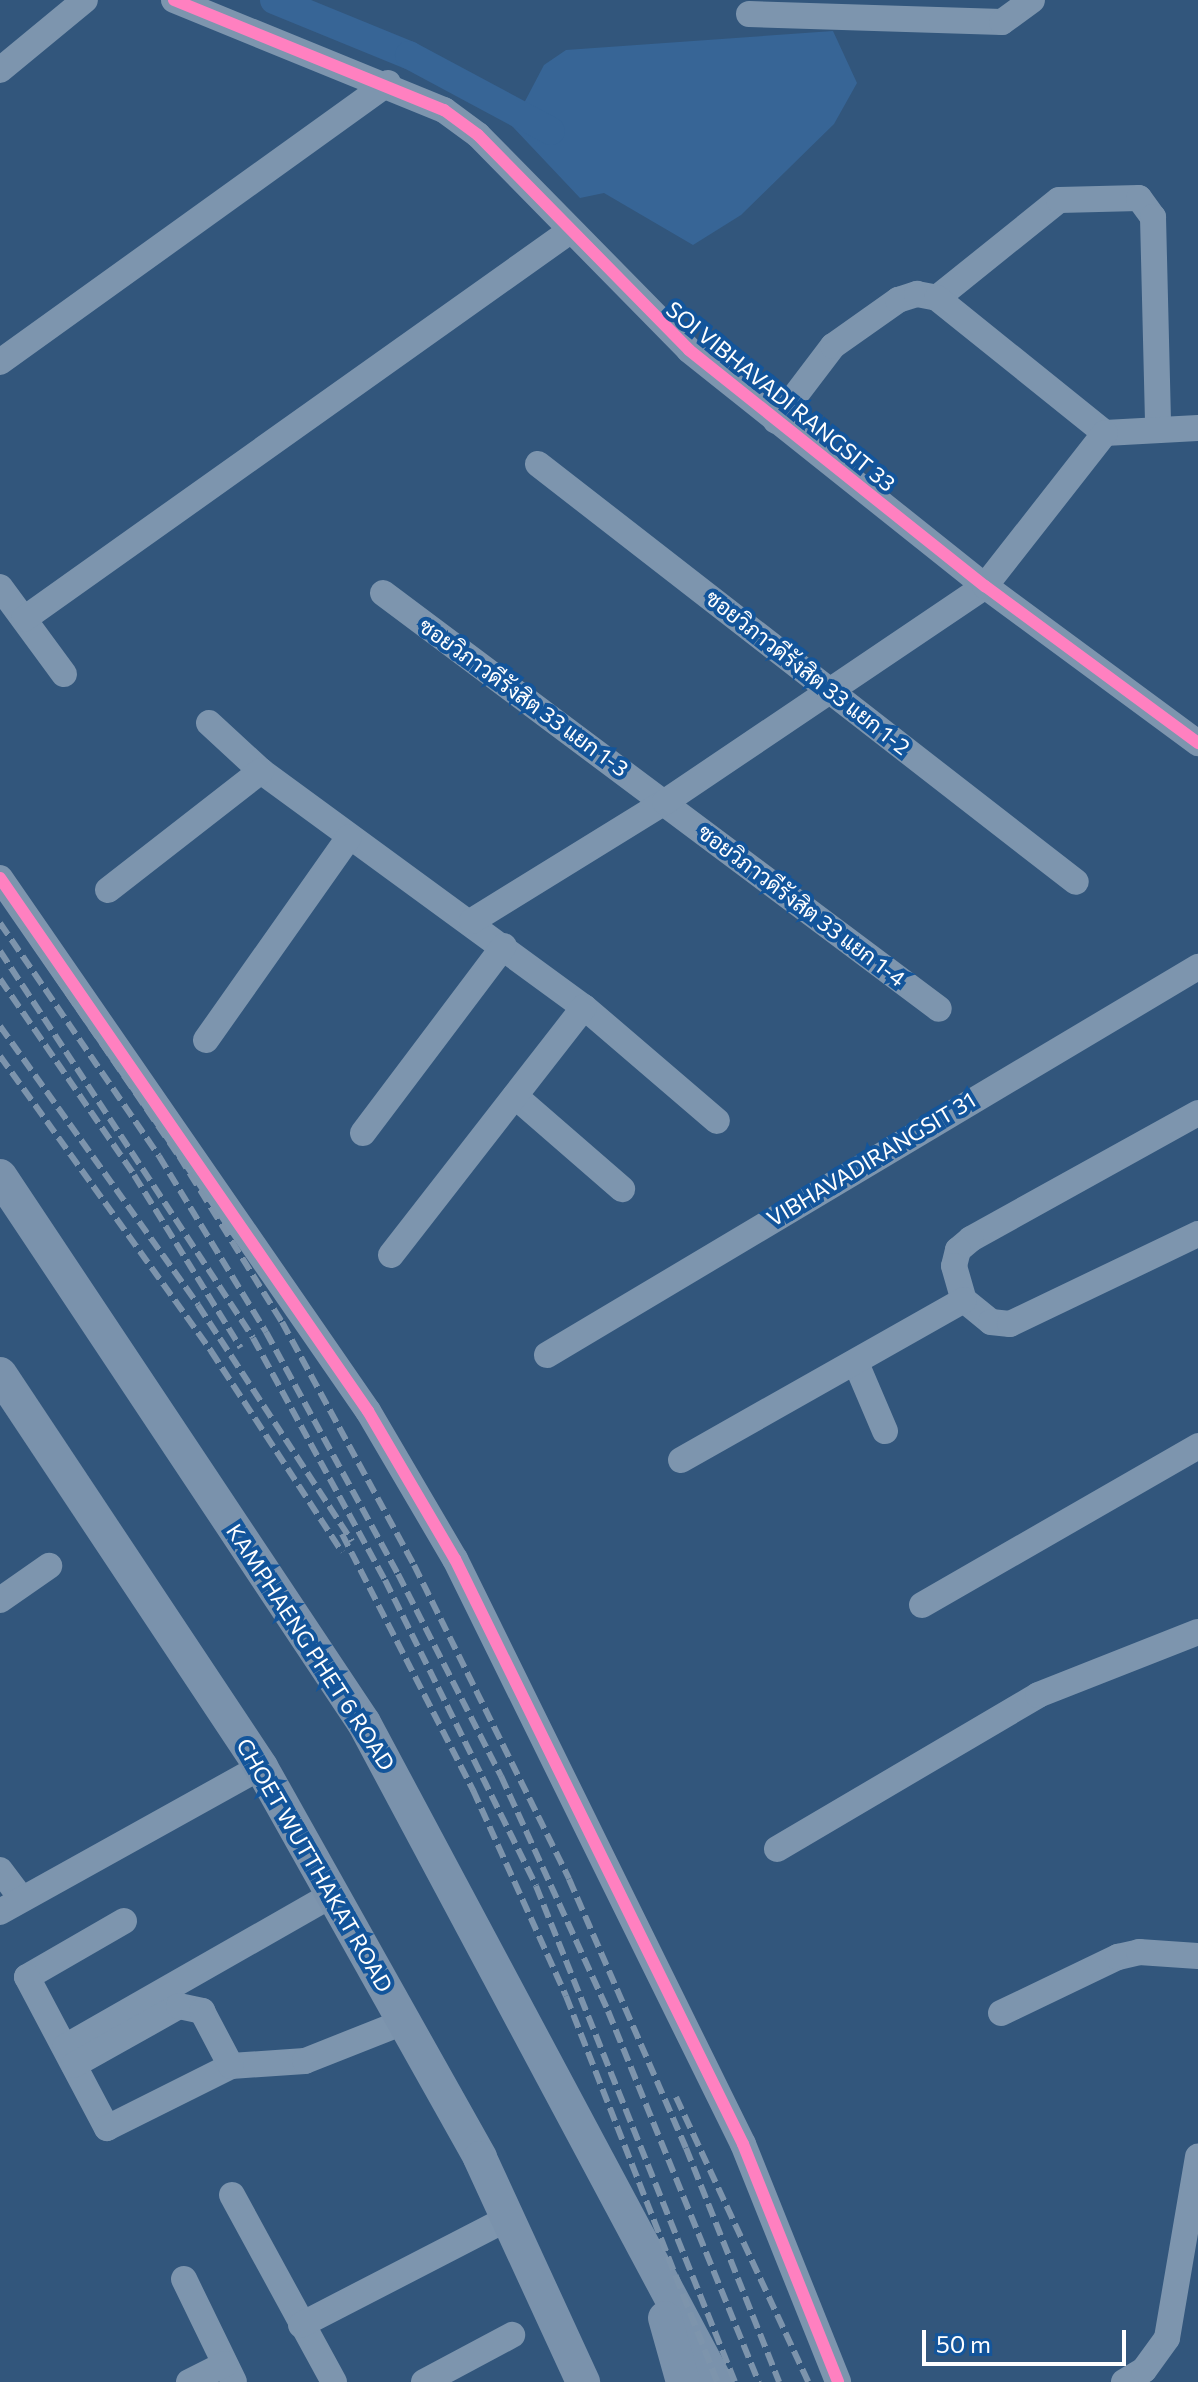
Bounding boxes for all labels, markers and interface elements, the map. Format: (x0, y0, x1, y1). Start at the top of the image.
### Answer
street label: SOI VIBHAVADI RANGSIT 33 (661, 295, 901, 497)
street label: ซอยวิภาวดีรังสิต 33 แยก 1-2 (701, 584, 915, 760)
street label: ซอยวิภาวดีรังสิต 33 แยก 1-3 (414, 612, 634, 782)
street label: ซอยวิภาวดีรังสิต 33 แยก 1-4 (693, 818, 911, 992)
street label: VIBHAVADIRANGSIT 31 (762, 1086, 980, 1232)
street label: KAMPHAENG PHET 6 ROAD (221, 1519, 401, 1775)
street label: CHOET WUTTHAKAT ROAD (231, 1733, 399, 1997)
scale bar (926, 2314, 1130, 2364)
text: 50 m (936, 2329, 991, 2358)

